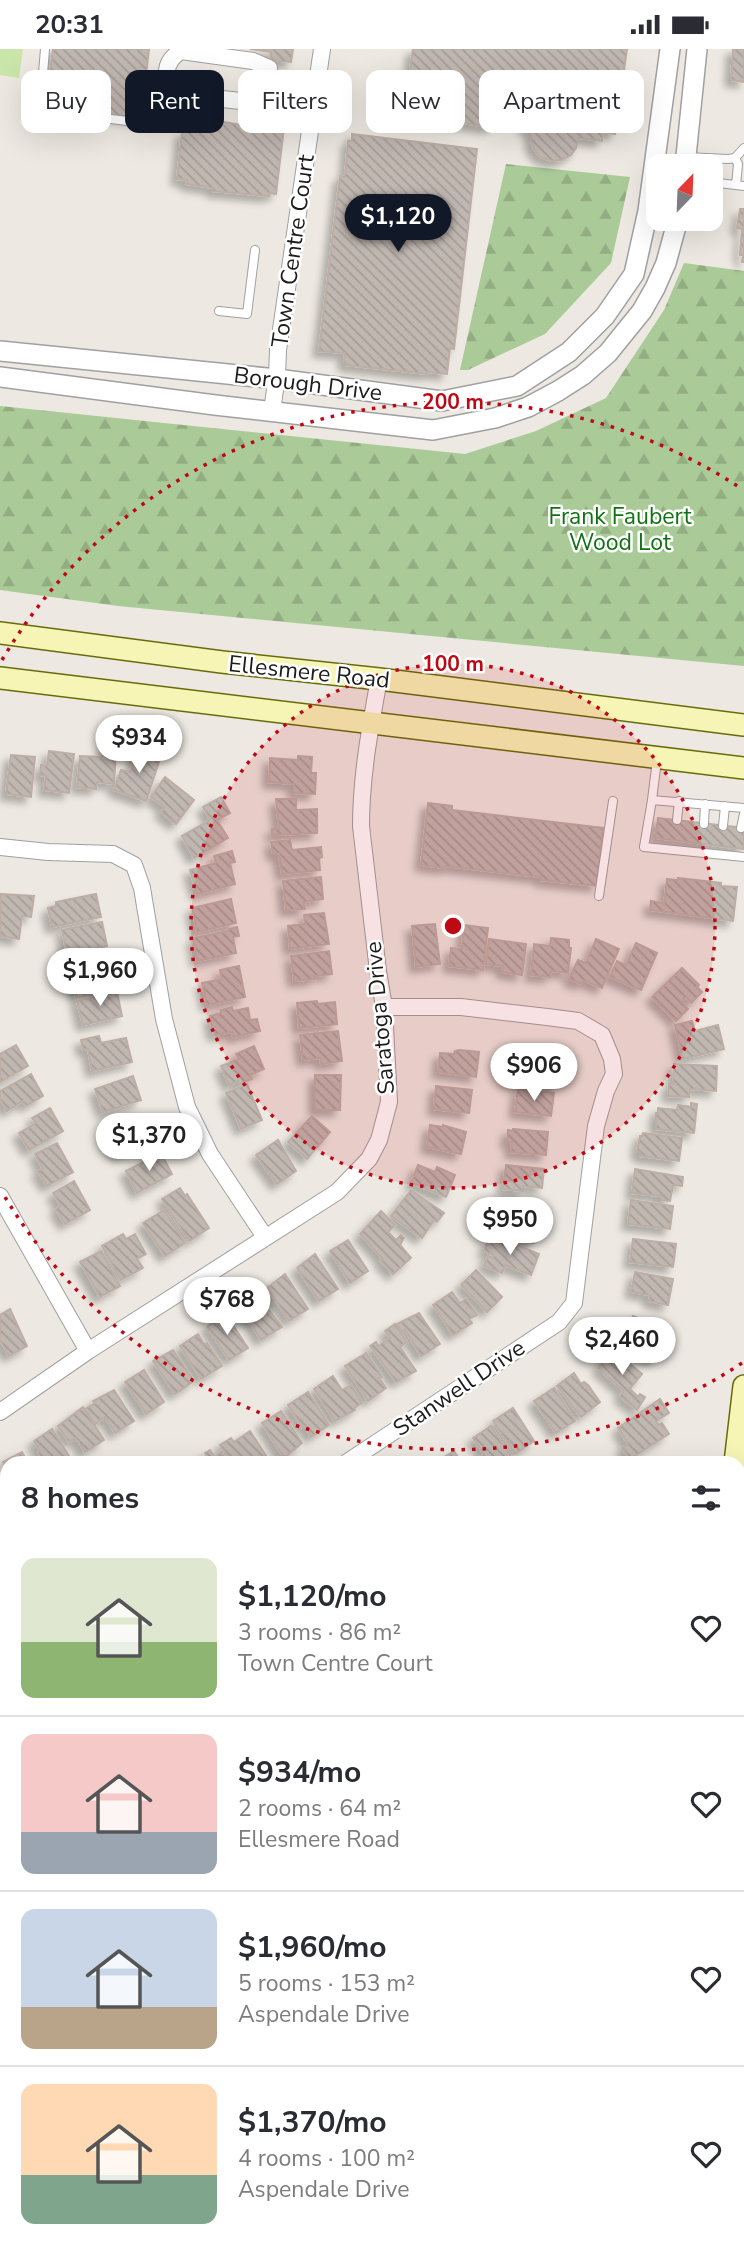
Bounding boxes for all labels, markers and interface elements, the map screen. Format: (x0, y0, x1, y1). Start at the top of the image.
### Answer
text: 20:31 (35, 7, 104, 42)
chip: Buy (21, 70, 111, 133)
chip: Rent (125, 70, 224, 133)
chip: Filters (238, 70, 352, 133)
chip: New (366, 70, 465, 133)
chip: Apartment (479, 70, 644, 133)
street label: Town Centre Court (264, 152, 322, 349)
north arrow (646, 154, 723, 231)
map controls (646, 154, 723, 231)
pin: $1,120 (341, 195, 455, 254)
text: $1,120 (361, 201, 435, 232)
street label: Borough Drive (232, 360, 384, 408)
text: 200 m (422, 388, 484, 416)
park label: Frank Faubert Wood Lot (549, 501, 692, 558)
street label: Ellesmere Road (227, 648, 391, 696)
text: 100 m (422, 650, 484, 678)
pin: $934 (98, 715, 180, 775)
text: $934 (111, 722, 167, 753)
centre of rings (441, 914, 465, 938)
street label: Saratoga Drive (358, 940, 402, 1096)
pin: $1,960 (43, 949, 157, 1008)
text: $1,960 (63, 955, 137, 986)
pin: $906 (493, 1044, 575, 1103)
text: $906 (506, 1050, 562, 1081)
pin: $1,370 (92, 1113, 206, 1173)
text: $1,370 (112, 1120, 186, 1151)
pin: $950 (469, 1197, 551, 1257)
text: $950 (482, 1204, 538, 1235)
pin: $768 (186, 1277, 268, 1337)
text: $768 (199, 1284, 255, 1315)
pin: $2,460 (565, 1317, 679, 1377)
text: $2,460 (585, 1324, 659, 1355)
street label: Stanwell Drive (387, 1332, 531, 1444)
text: 8 homes (21, 1478, 139, 1519)
icon: filters (687, 1479, 725, 1517)
text: $1,120/mo (238, 1576, 387, 1617)
icon: home (77, 1586, 161, 1670)
icon: heart (687, 1609, 725, 1647)
text: 3 rooms · 86 m² (238, 1617, 401, 1648)
text: Town Centre Court (238, 1648, 433, 1679)
text: $934/mo (238, 1752, 361, 1793)
icon: home (77, 1762, 161, 1846)
icon: heart (687, 1785, 725, 1823)
text: 2 rooms · 64 m² (238, 1793, 401, 1824)
text: Ellesmere Road (238, 1824, 400, 1855)
text: $1,960/mo (238, 1927, 387, 1968)
icon: home (77, 1937, 161, 2021)
icon: heart (687, 1960, 725, 1998)
text: 5 rooms · 153 m² (238, 1968, 415, 1999)
text: Aspendale Drive (238, 1999, 409, 2030)
text: $1,370/mo (238, 2102, 387, 2143)
icon: home (77, 2112, 161, 2196)
icon: heart (687, 2135, 725, 2173)
text: 4 rooms · 100 m² (238, 2143, 415, 2174)
text: Aspendale Drive (238, 2174, 409, 2205)

